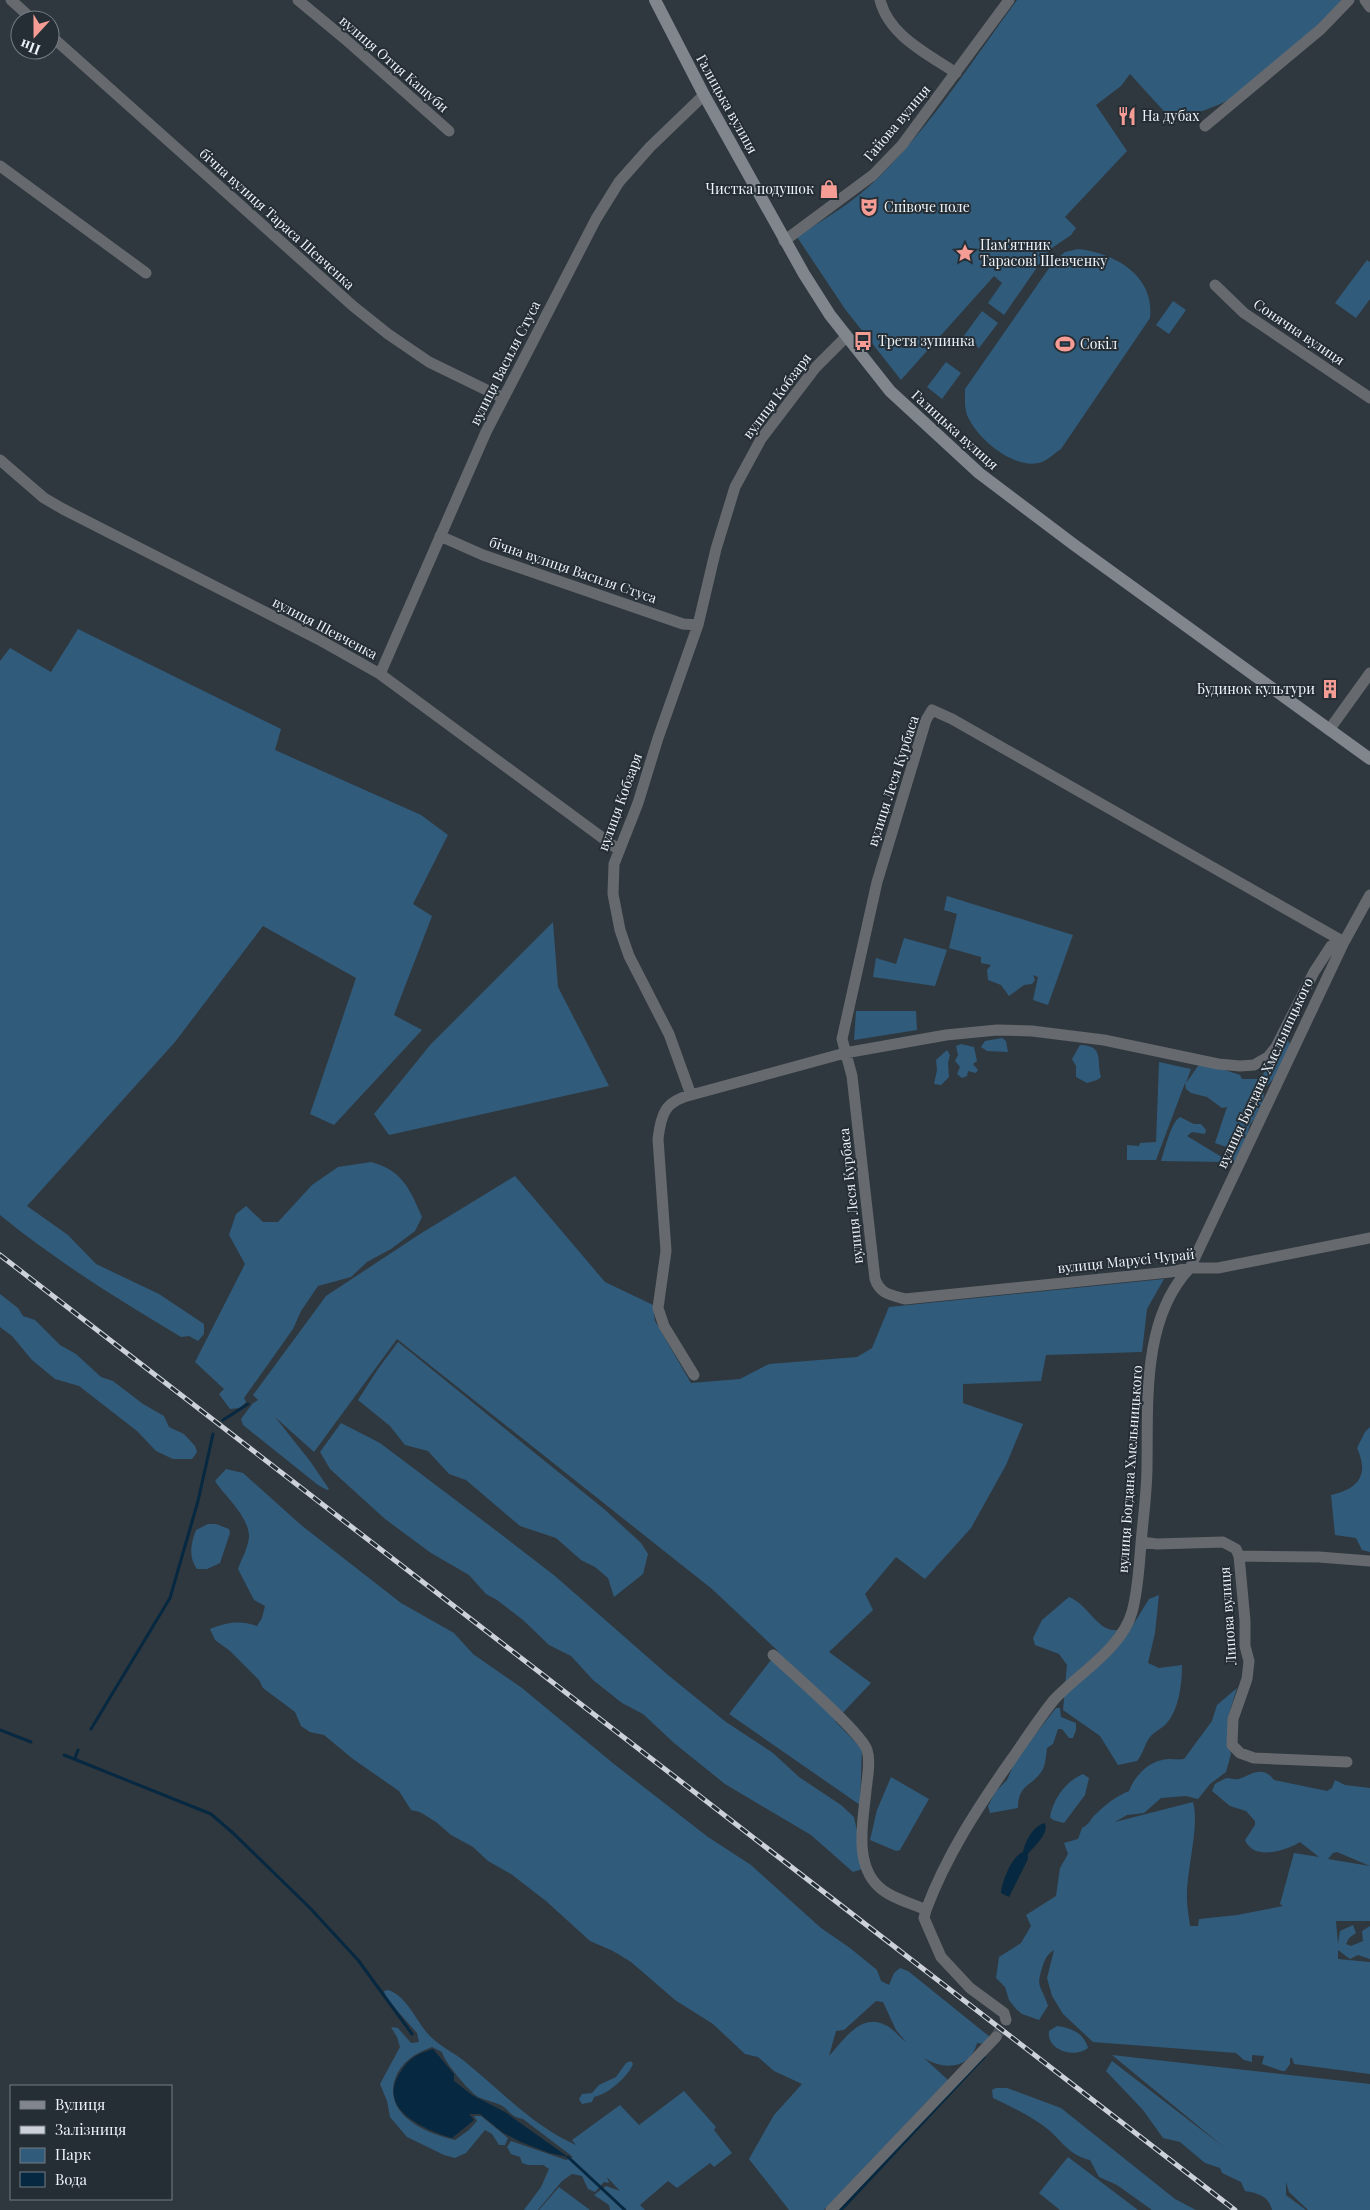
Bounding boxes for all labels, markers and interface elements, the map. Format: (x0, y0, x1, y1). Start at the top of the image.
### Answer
north arrow (10, 10, 60, 60)
street label: вулиця Отця Кашуби (336, 11, 453, 117)
text: Пн (17, 35, 43, 60)
street label: Галицька вулиця (692, 51, 763, 157)
street label: Гайова вулиця (859, 80, 935, 165)
restaurant icon: На дубах (1116, 105, 1138, 127)
place label: На дубах (1142, 106, 1200, 125)
street label: бічна вулиця Тараса Шевченка (196, 144, 359, 294)
shop icon: Чистка подушок (818, 178, 840, 200)
place label: Чистка подушок (706, 179, 814, 198)
theatre icon: Співоче поле (858, 196, 880, 218)
place label: Співоче поле (884, 197, 970, 216)
place label: Пам'ятник Тарасові Шевченку (980, 235, 1107, 270)
place icon: Пам'ятник Тарасові Шевченку (954, 242, 976, 264)
street label: Сонячна вулиця (1250, 294, 1349, 369)
street label: вулиця Василя Стуса (465, 297, 544, 428)
bus stop icon: Третя зупинка (852, 330, 874, 352)
place label: Третя зупинка (878, 331, 975, 350)
sports icon: Сокіл (1054, 333, 1076, 355)
place label: Сокіл (1080, 334, 1117, 353)
street label: вулиця Кобзаря (738, 349, 815, 443)
street label: Галицька вулиця (908, 385, 1003, 474)
street label: бічна вулиця Василя Стуса (487, 532, 660, 607)
street label: вулиця Шевченка (269, 592, 381, 663)
building icon: Будинок культури (1319, 678, 1341, 700)
place label: Будинок культури (1197, 679, 1315, 698)
street label: вулиця Леся Курбаса (862, 713, 923, 849)
street label: вулиця Кобзаря (593, 750, 646, 853)
street label: вулиця Богдана Хмельницького (1212, 974, 1317, 1171)
street label: вулиця Леся Курбаса (834, 1127, 867, 1265)
street label: вулиця Марусі Чурай (1056, 1244, 1196, 1277)
street label: вулиця Богдана Хмельницького (1113, 1364, 1146, 1573)
street label: Липова вулиця (1215, 1566, 1240, 1667)
legend (10, 2085, 172, 2200)
text: Вулиця (55, 2094, 105, 2114)
text: Залізниця (55, 2119, 126, 2139)
text: Парк (55, 2144, 91, 2164)
text: Вода (55, 2169, 88, 2189)

